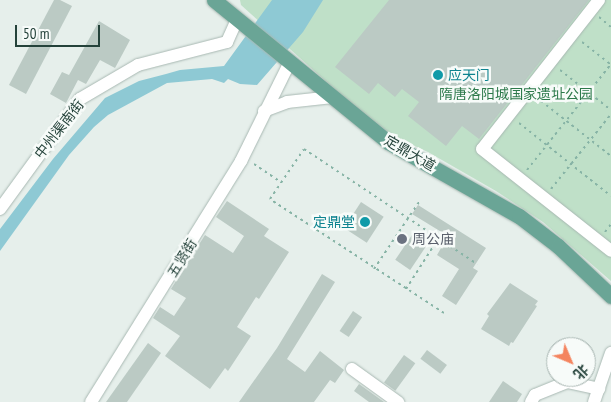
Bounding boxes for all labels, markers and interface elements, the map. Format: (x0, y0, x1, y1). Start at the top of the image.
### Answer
scale bar (18, 15, 102, 47)
text: 50 m (23, 24, 49, 43)
place label: 应天门 (448, 67, 490, 83)
marker: 应天门 (432, 69, 444, 81)
park label: 隋唐洛阳城国家遗址公园 (439, 86, 593, 102)
street label: 中州渠南街 (31, 96, 87, 162)
street label: 定鼎大道 (382, 132, 438, 174)
place label: 定鼎堂 (313, 214, 355, 230)
marker: 定鼎堂 (359, 216, 371, 228)
place label: 周公庙 (412, 231, 454, 247)
marker: 周公庙 (396, 233, 408, 245)
street label: 五贤街 (164, 236, 200, 280)
north arrow (546, 337, 596, 387)
text: 北 (570, 361, 592, 383)

